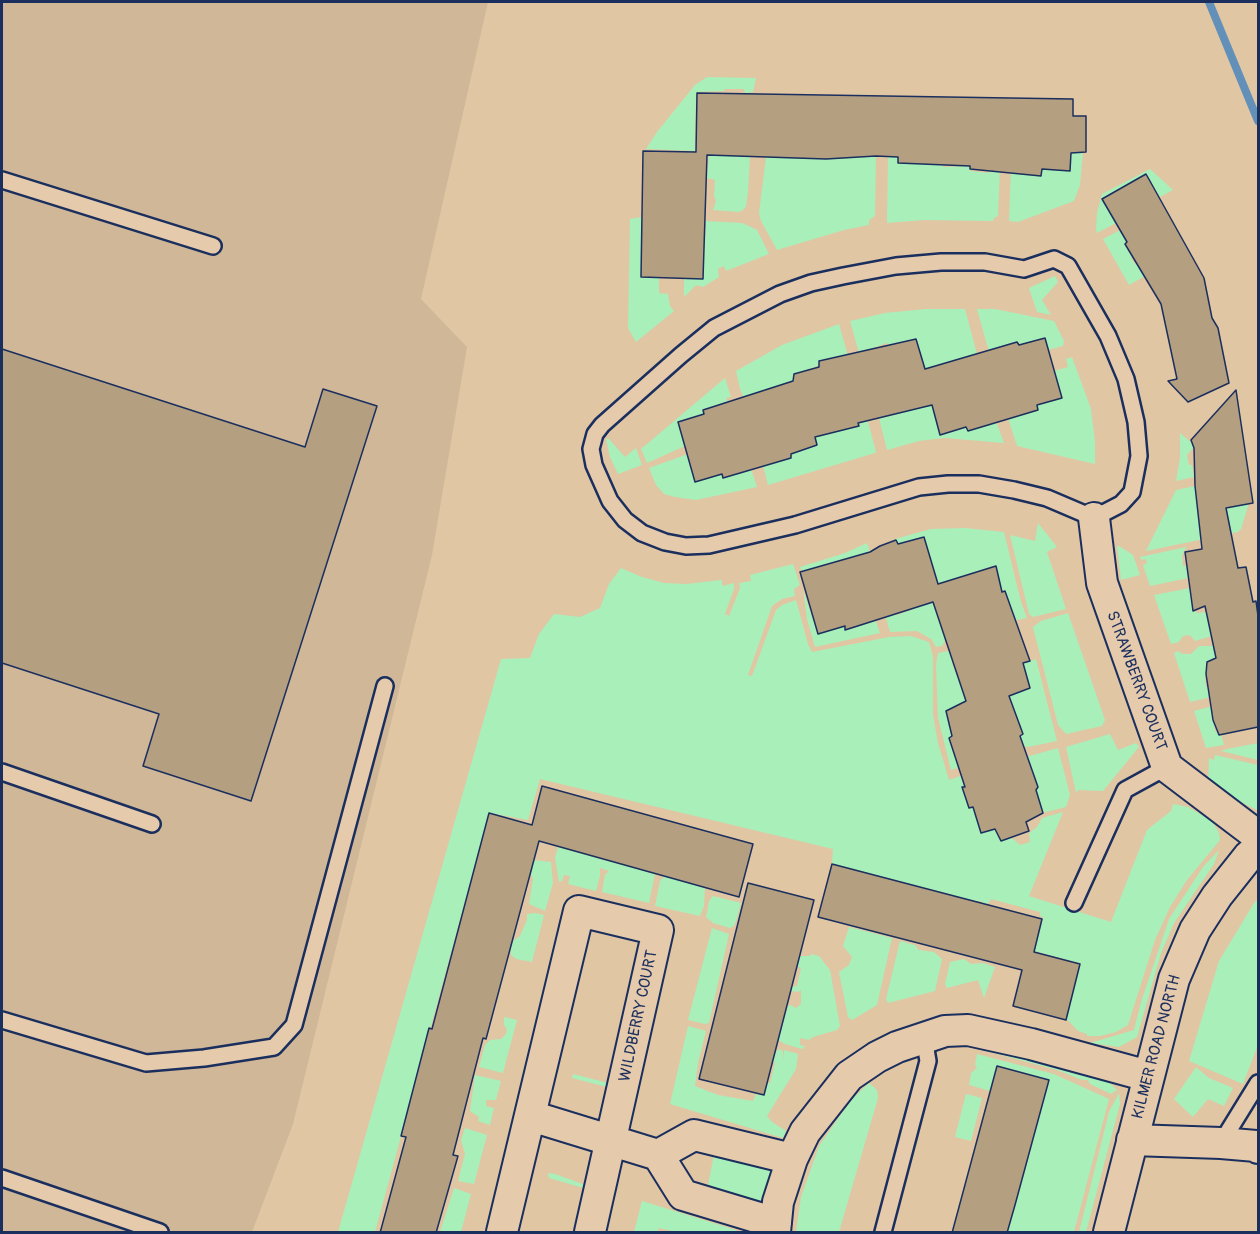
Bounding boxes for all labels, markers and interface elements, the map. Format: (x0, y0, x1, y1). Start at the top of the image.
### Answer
street label: STRAWBERRY COURT (1102, 608, 1170, 754)
street label: WILDBERRY COURT (616, 948, 662, 1084)
street label: KILMER ROAD NORTH (1129, 973, 1185, 1121)

